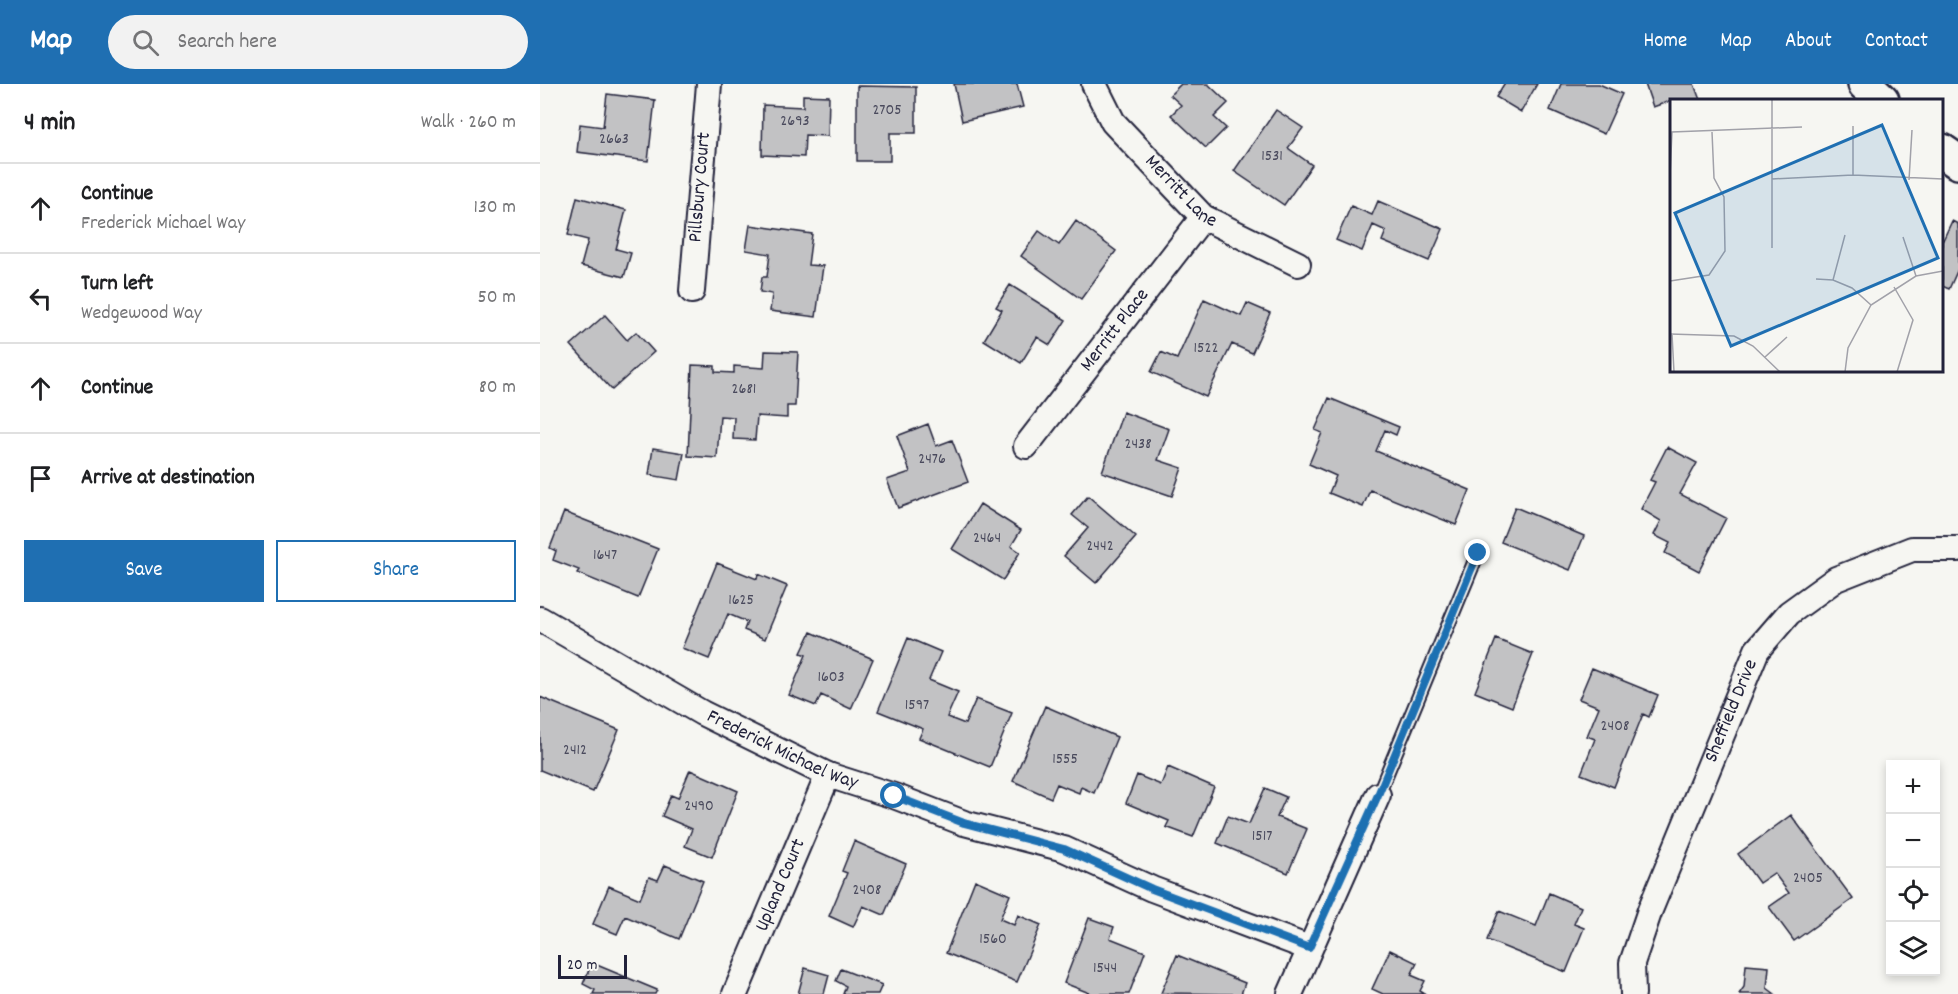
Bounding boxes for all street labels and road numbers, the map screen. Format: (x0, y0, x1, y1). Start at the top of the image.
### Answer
street label: Pillsbury Court (682, 131, 719, 243)
street label: Merritt Lane (1138, 149, 1222, 236)
street label: Merritt Place (1074, 283, 1157, 378)
street label: Sheffield Drive (1698, 655, 1766, 767)
street label: Frederick Michael Way (702, 703, 862, 798)
street label: Upland Court (749, 835, 813, 936)

